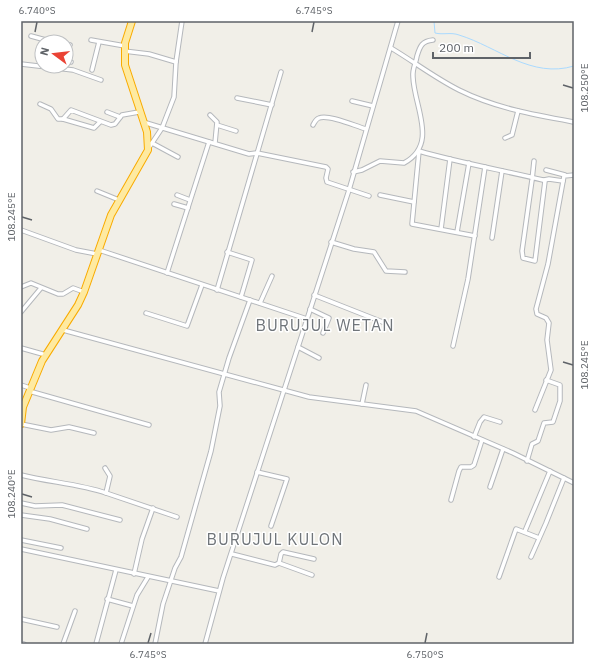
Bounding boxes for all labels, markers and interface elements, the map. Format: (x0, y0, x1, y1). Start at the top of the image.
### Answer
text: 6.740°S (18, 4, 56, 17)
text: 6.745°S (295, 4, 333, 17)
north arrow (34, 34, 74, 74)
scale bar (433, 34, 530, 60)
text: 200 m (439, 40, 474, 55)
text: N (37, 46, 52, 57)
text: 108.250°E (578, 63, 591, 113)
text: 108.245°E (5, 192, 18, 242)
district label: BURUJUL WETAN (255, 315, 395, 335)
text: 108.245°E (578, 340, 591, 390)
text: 108.240°E (5, 469, 18, 519)
district label: BURUJUL KULON (207, 529, 343, 549)
text: 6.745°S (129, 648, 167, 661)
text: 6.750°S (406, 648, 444, 661)

